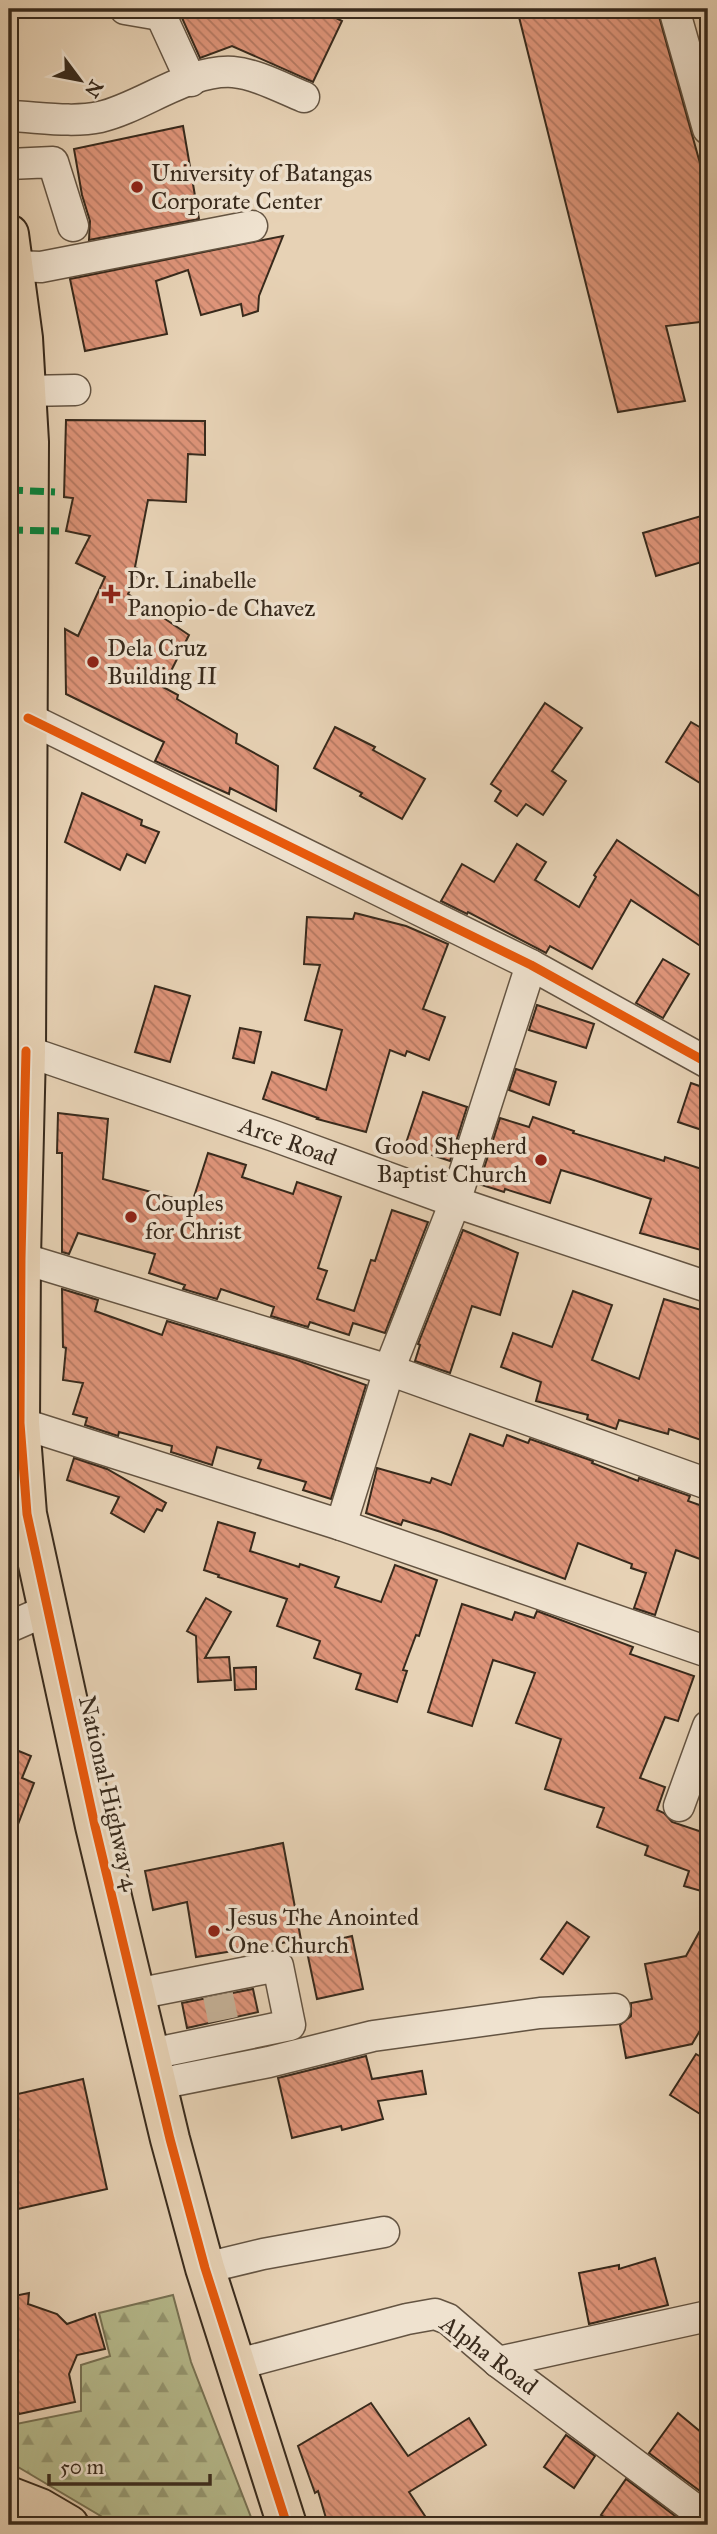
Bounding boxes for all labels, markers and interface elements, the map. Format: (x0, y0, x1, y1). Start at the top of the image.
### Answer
north arrow (46, 46, 116, 116)
text: N (80, 76, 108, 102)
place label: University of Batangas Corporate Center (151, 158, 372, 216)
marker: University of Batangas Corporate Center (129, 179, 145, 195)
place label: Dr. Linabelle Panopio-de Chavez (127, 565, 315, 623)
marker: Dr. Linabelle Panopio-de Chavez (101, 584, 121, 604)
place label: Dela Cruz Building II (107, 633, 217, 691)
marker: Dela Cruz Building II (85, 654, 101, 670)
street label: Arce Road (234, 1109, 341, 1172)
place label: Good Shepherd Baptist Church (375, 1131, 527, 1189)
marker: Good Shepherd Baptist Church (533, 1152, 549, 1168)
place label: Couples for Christ (145, 1188, 242, 1246)
marker: Couples for Christ (123, 1209, 139, 1225)
street label: National Highway 4 (72, 1693, 146, 1894)
place label: Jesus The Anointed One Church (225, 1902, 419, 1960)
marker: Jesus The Anointed One Church (206, 1923, 222, 1939)
street label: Alpha Road (434, 2308, 544, 2401)
scale bar (49, 2443, 210, 2487)
text: 50 m (60, 2454, 105, 2480)

